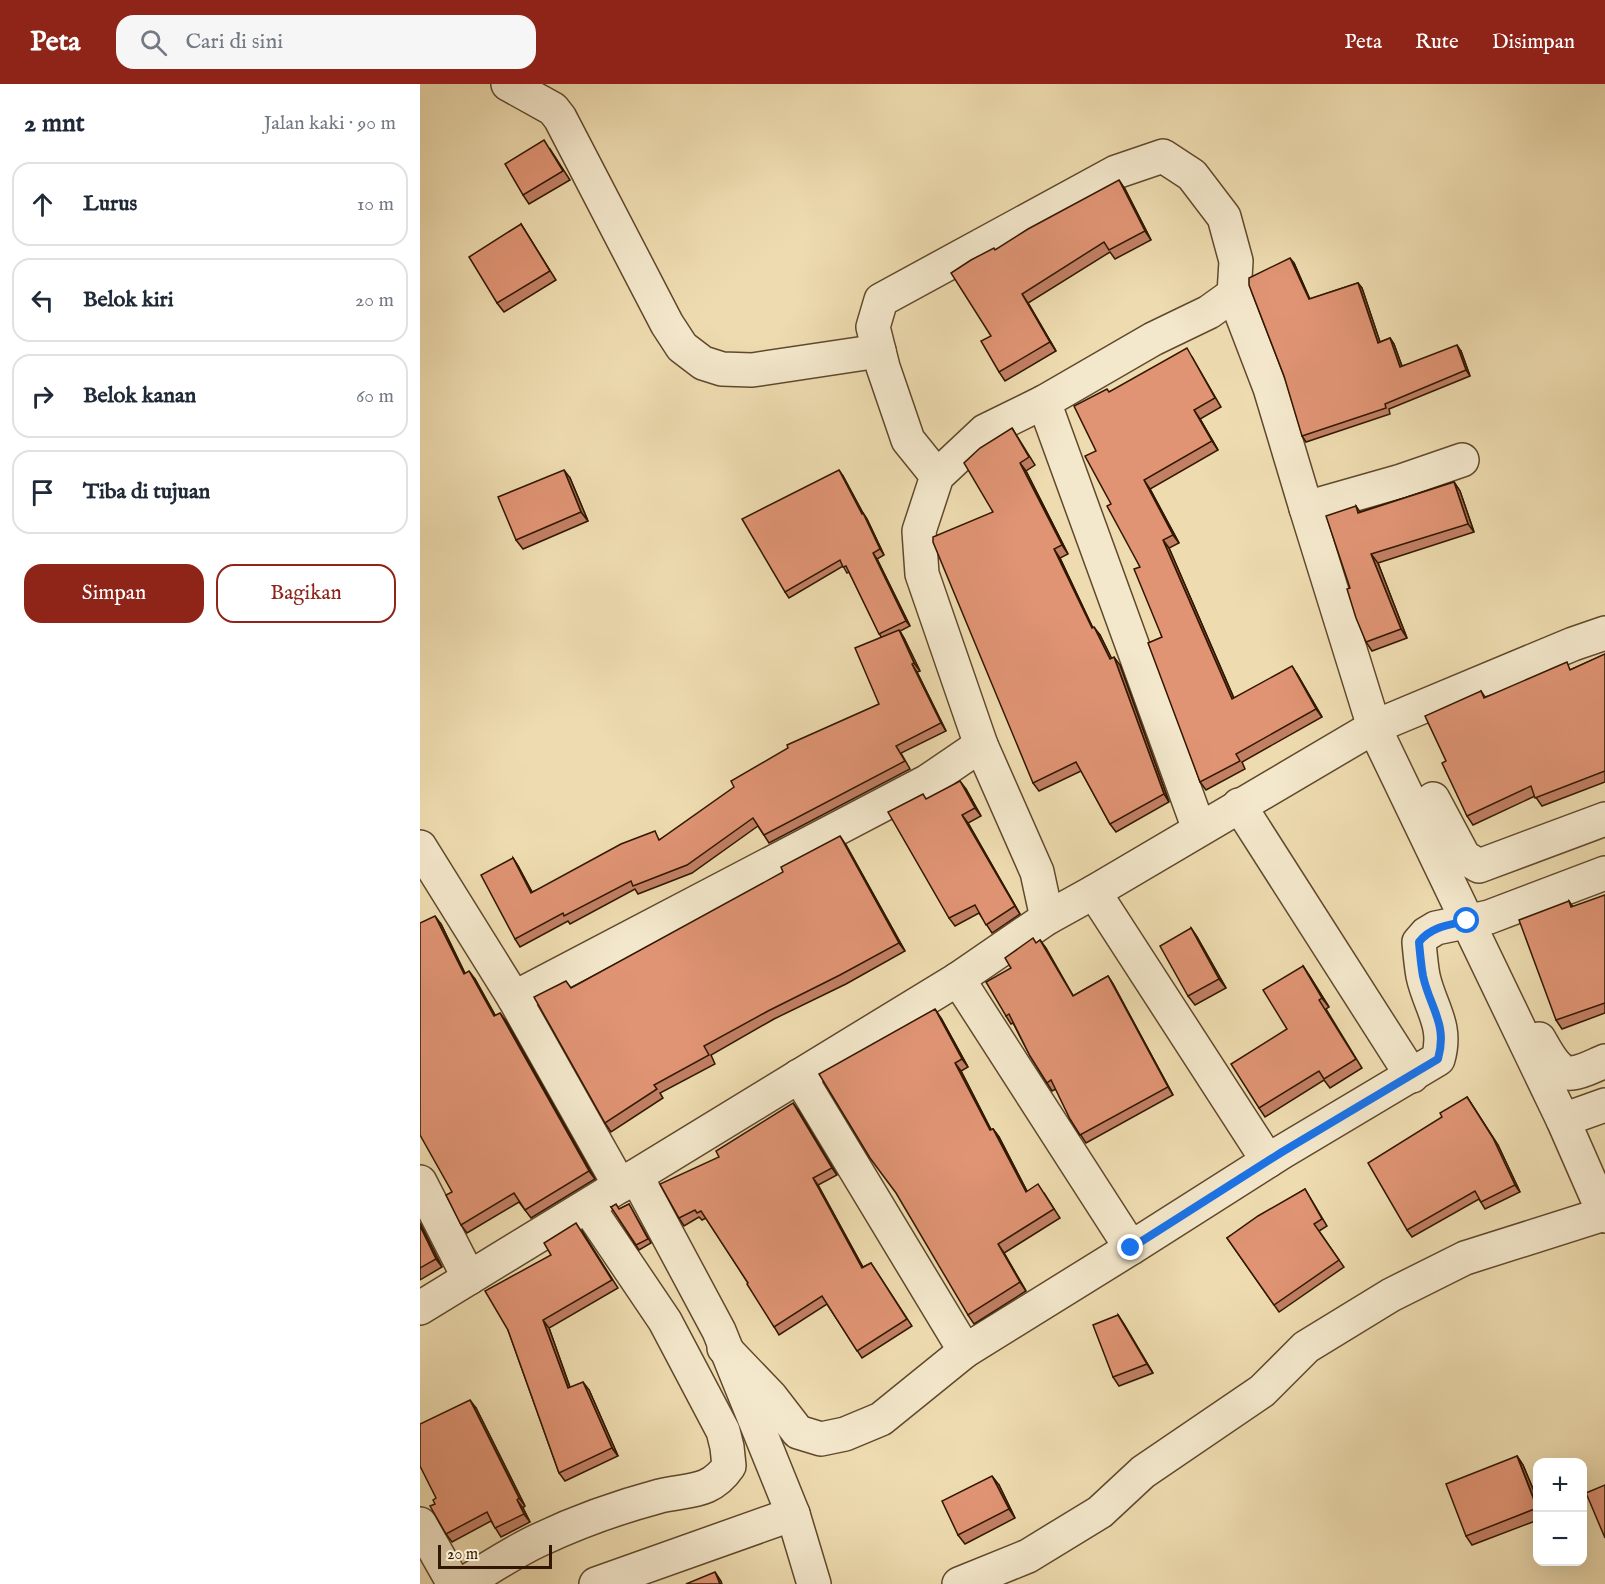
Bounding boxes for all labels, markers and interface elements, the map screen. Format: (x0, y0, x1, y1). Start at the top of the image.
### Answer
search box (116, 15, 536, 69)
text: Peta (30, 25, 80, 60)
icon: search (137, 26, 170, 59)
text: Cari di sini (185, 28, 283, 56)
text: Peta (1344, 29, 1382, 56)
text: Rute (1415, 29, 1459, 56)
text: Disimpan (1492, 29, 1575, 56)
text: 2 mnt (24, 107, 85, 140)
text: Jalan kaki · 90 m (264, 111, 396, 136)
icon: ahead (26, 188, 59, 221)
text: Lurus (83, 190, 137, 218)
text: 10 m (357, 192, 394, 217)
icon: left (26, 284, 59, 317)
text: Belok kiri (83, 286, 174, 314)
text: 20 m (355, 288, 394, 313)
icon: right (26, 380, 59, 413)
text: Belok kanan (83, 382, 196, 410)
text: 60 m (356, 384, 394, 409)
icon: arrive (26, 476, 59, 509)
text: Tiba di tujuan (83, 478, 210, 506)
button: Simpan (24, 564, 204, 623)
button: Bagikan (216, 564, 396, 623)
route start (1453, 907, 1479, 933)
route end (1117, 1234, 1143, 1260)
map controls (1533, 1458, 1587, 1566)
button: + (1533, 1458, 1587, 1512)
button: − (1533, 1512, 1587, 1566)
scale bar (438, 1542, 552, 1570)
text: 20 m (447, 1545, 478, 1565)

